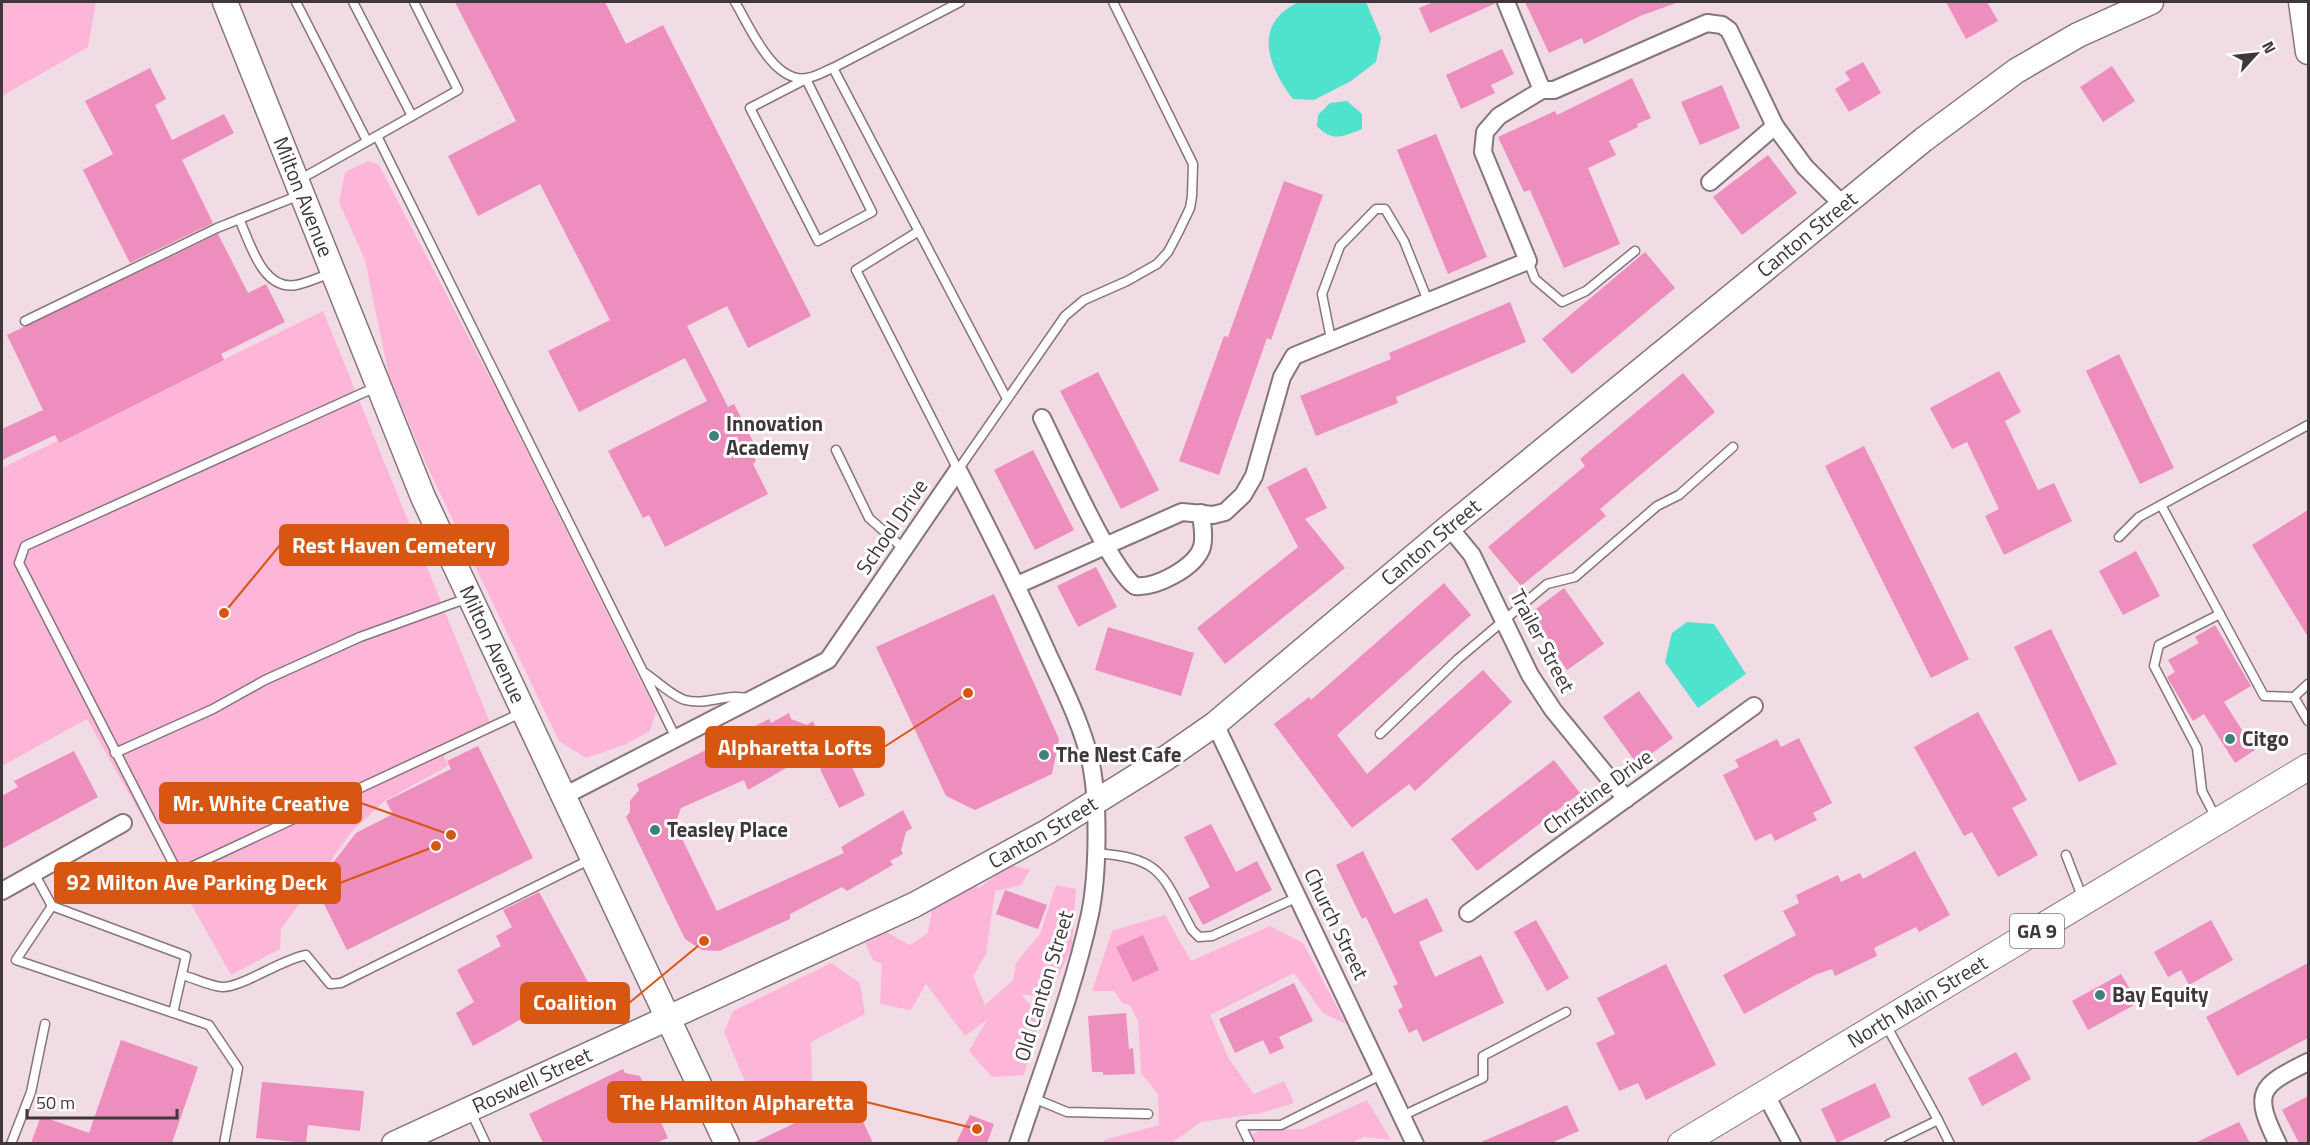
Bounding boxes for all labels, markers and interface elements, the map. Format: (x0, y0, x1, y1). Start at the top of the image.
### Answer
north arrow (2226, 24, 2286, 84)
text: N (2256, 37, 2283, 58)
street label: Milton Avenue (265, 132, 342, 262)
street label: Canton Street (1749, 183, 1864, 285)
place label: Innovation Academy (726, 407, 823, 463)
marker: Innovation Academy (707, 429, 721, 443)
street label: School Drive (847, 472, 935, 581)
street label: Canton Street (1373, 490, 1488, 593)
callout: Rest Haven Cemetery (280, 525, 508, 565)
text: Rest Haven Cemetery (292, 528, 496, 562)
street label: Milton Avenue (452, 580, 535, 708)
street label: Trailer Street (1502, 583, 1584, 699)
place label: Citgo (2242, 722, 2289, 754)
callout: Alpharetta Lofts (706, 727, 884, 767)
text: Alpharetta Lofts (718, 730, 872, 764)
marker: Citgo (2223, 732, 2237, 746)
place label: The Nest Cafe (1056, 738, 1182, 770)
street label: Christine Drive (1536, 740, 1659, 842)
marker: The Nest Cafe (1037, 748, 1051, 762)
callout: Mr. White Creative (160, 783, 361, 823)
text: Mr. White Creative (172, 786, 350, 820)
street label: Canton Street (982, 787, 1104, 876)
place label: Teasley Place (667, 813, 788, 845)
marker: Teasley Place (648, 823, 662, 837)
callout: 92 Milton Ave Parking Deck (55, 863, 340, 903)
street label: Church Street (1296, 863, 1378, 985)
text: 92 Milton Ave Parking Deck (67, 865, 328, 899)
street label: Old Canton Street (1005, 906, 1081, 1065)
road number: GA 9 (2010, 914, 2064, 948)
street label: North Main Street (1841, 946, 1994, 1055)
place label: Bay Equity (2112, 978, 2209, 1010)
callout: Coalition (521, 983, 629, 1023)
text: Coalition (533, 985, 617, 1019)
marker: Bay Equity (2093, 988, 2107, 1002)
street label: Roswell Street (467, 1038, 597, 1121)
scale bar (27, 1082, 177, 1120)
callout: The Hamilton Alpharetta (608, 1082, 866, 1122)
text: The Hamilton Alpharetta (620, 1085, 854, 1119)
text: 50 m (36, 1089, 75, 1116)

